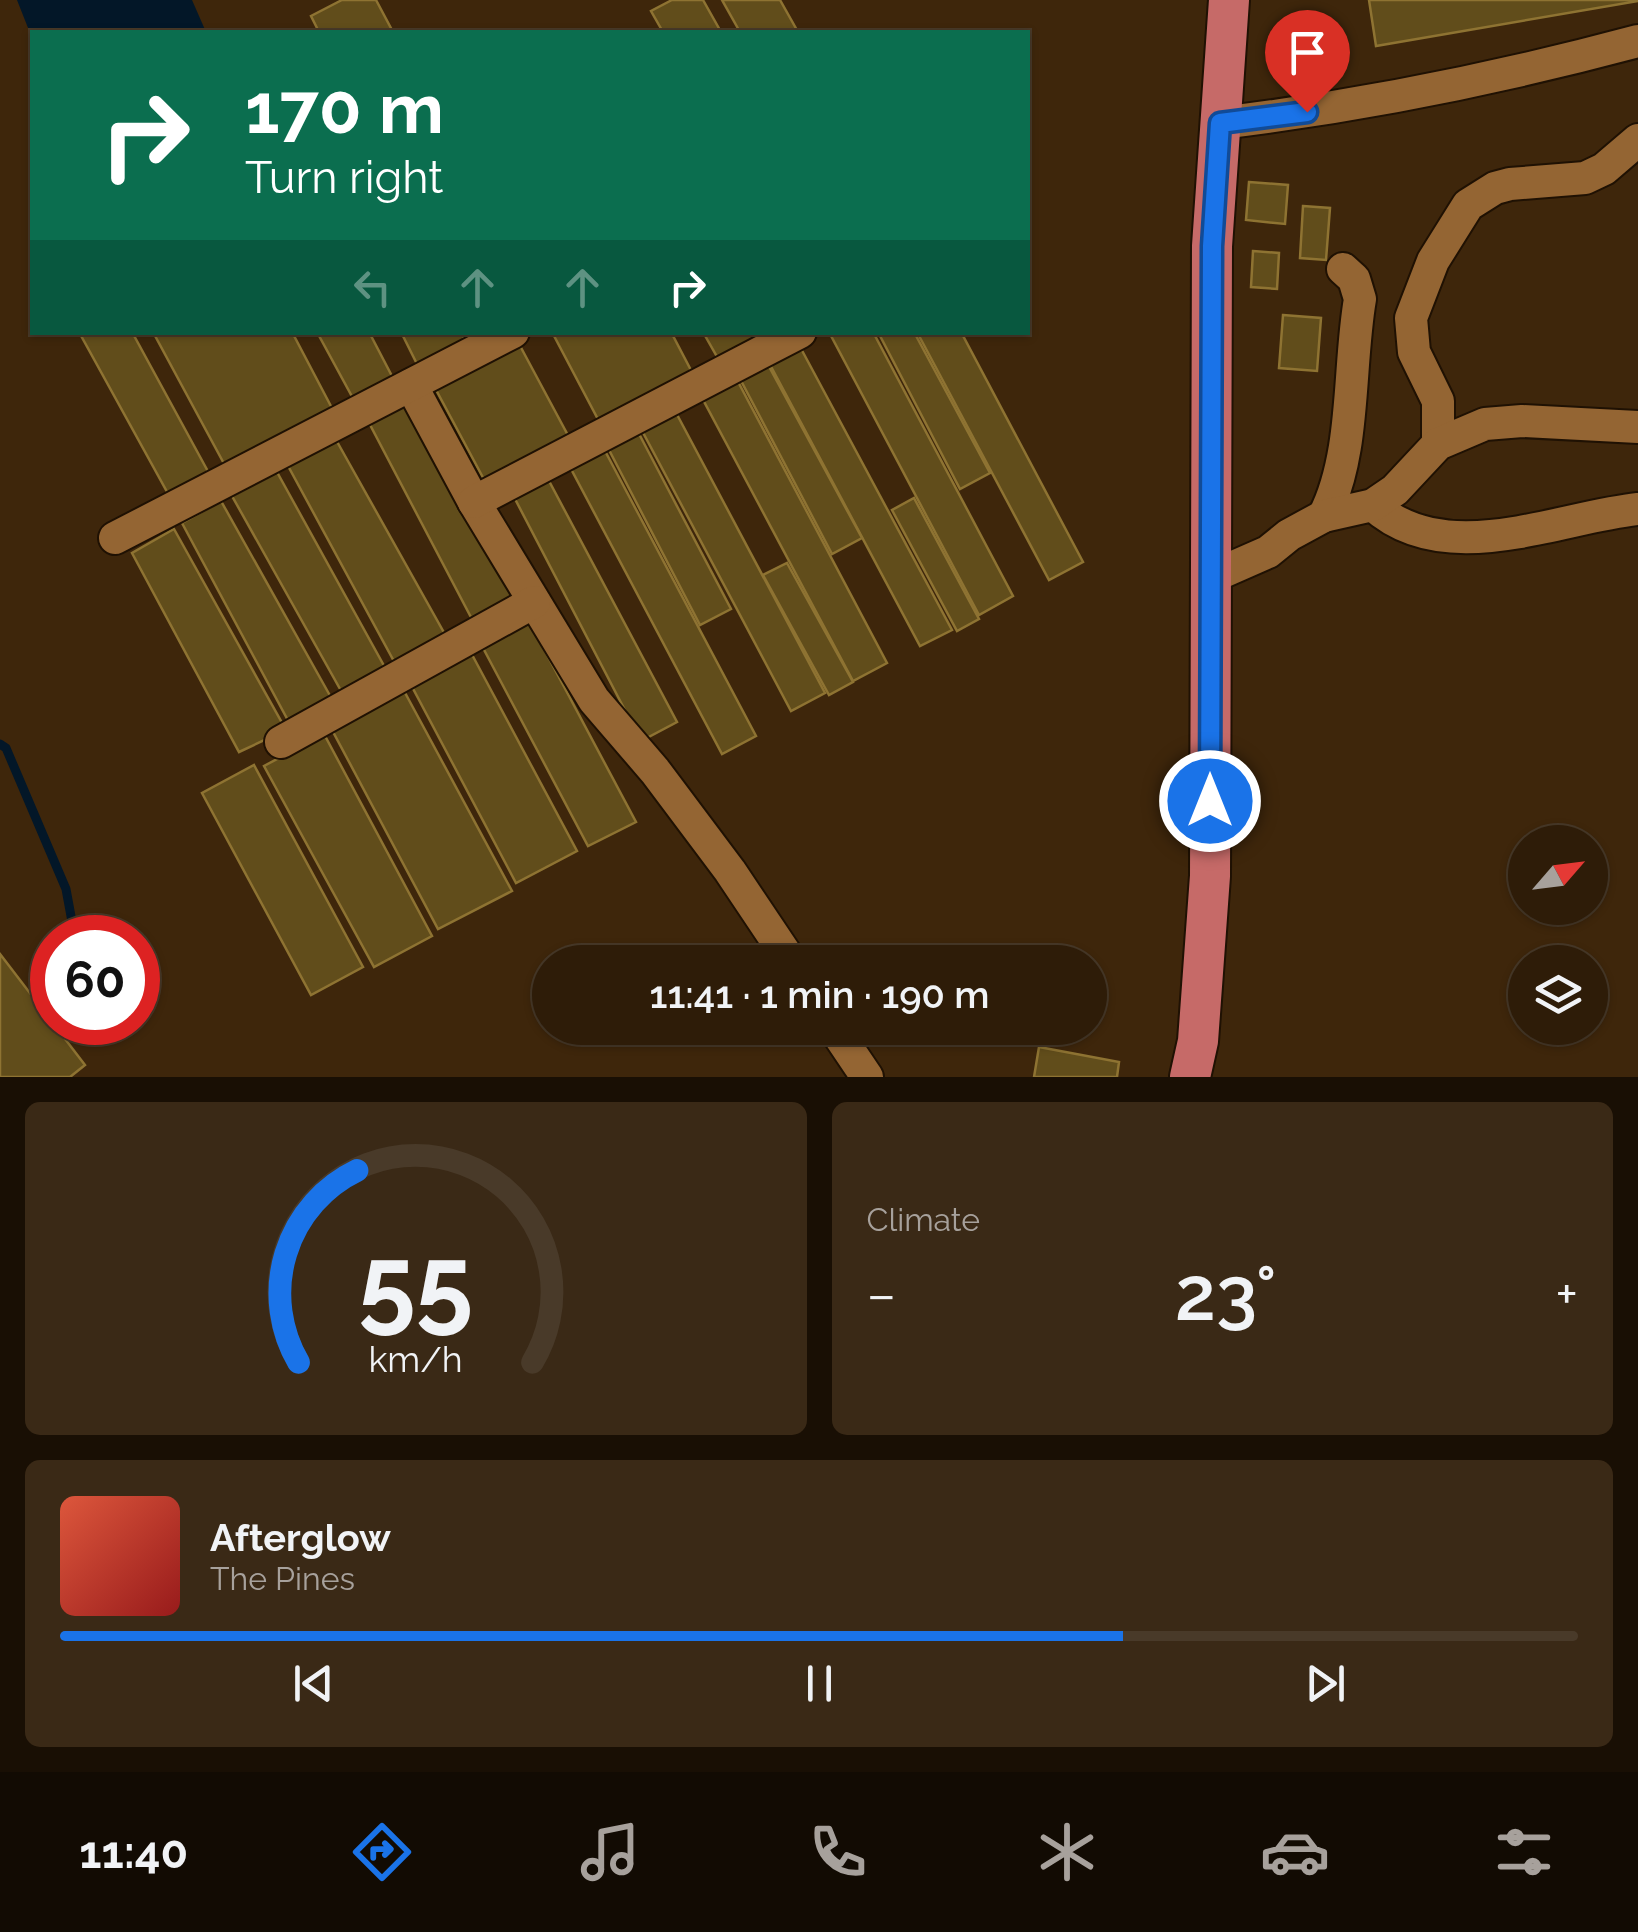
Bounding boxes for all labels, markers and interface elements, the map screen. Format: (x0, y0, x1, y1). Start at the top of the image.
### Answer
pin (1265, 10, 1350, 113)
icon: arrive (1280, 25, 1335, 80)
text: 170 m (245, 67, 444, 149)
icon: right (80, 70, 210, 200)
text: Turn right (245, 151, 443, 204)
icon: left (345, 260, 400, 315)
icon: ahead (450, 260, 505, 315)
icon: ahead (555, 260, 610, 315)
icon: right (660, 260, 715, 315)
position arrow (1158, 749, 1262, 853)
north arrow (1508, 825, 1608, 925)
map controls (1508, 825, 1608, 1045)
speed limit sign: 60 (30, 915, 160, 1045)
button: layers (1508, 945, 1608, 1045)
text: 11:41 · 1 min · 190 m (650, 972, 989, 1017)
text: Climate (867, 1201, 980, 1238)
text: 55 (358, 1222, 473, 1344)
text: 23° (1175, 1249, 1277, 1338)
text: − (867, 1262, 896, 1327)
text: + (1555, 1262, 1578, 1327)
text: km/h (369, 1338, 463, 1380)
text: Afterglow (210, 1515, 391, 1560)
text: The Pines (210, 1560, 355, 1597)
icon: previous (286, 1656, 341, 1711)
icon: pause (792, 1656, 847, 1711)
icon: next (1298, 1656, 1353, 1711)
icon: directions (347, 1817, 417, 1887)
icon: music (575, 1817, 645, 1887)
icon: phone (803, 1817, 873, 1887)
icon: climate (1032, 1817, 1102, 1887)
icon: car (1260, 1817, 1330, 1887)
icon: filters (1489, 1817, 1559, 1887)
text: 11:40 (79, 1826, 188, 1879)

